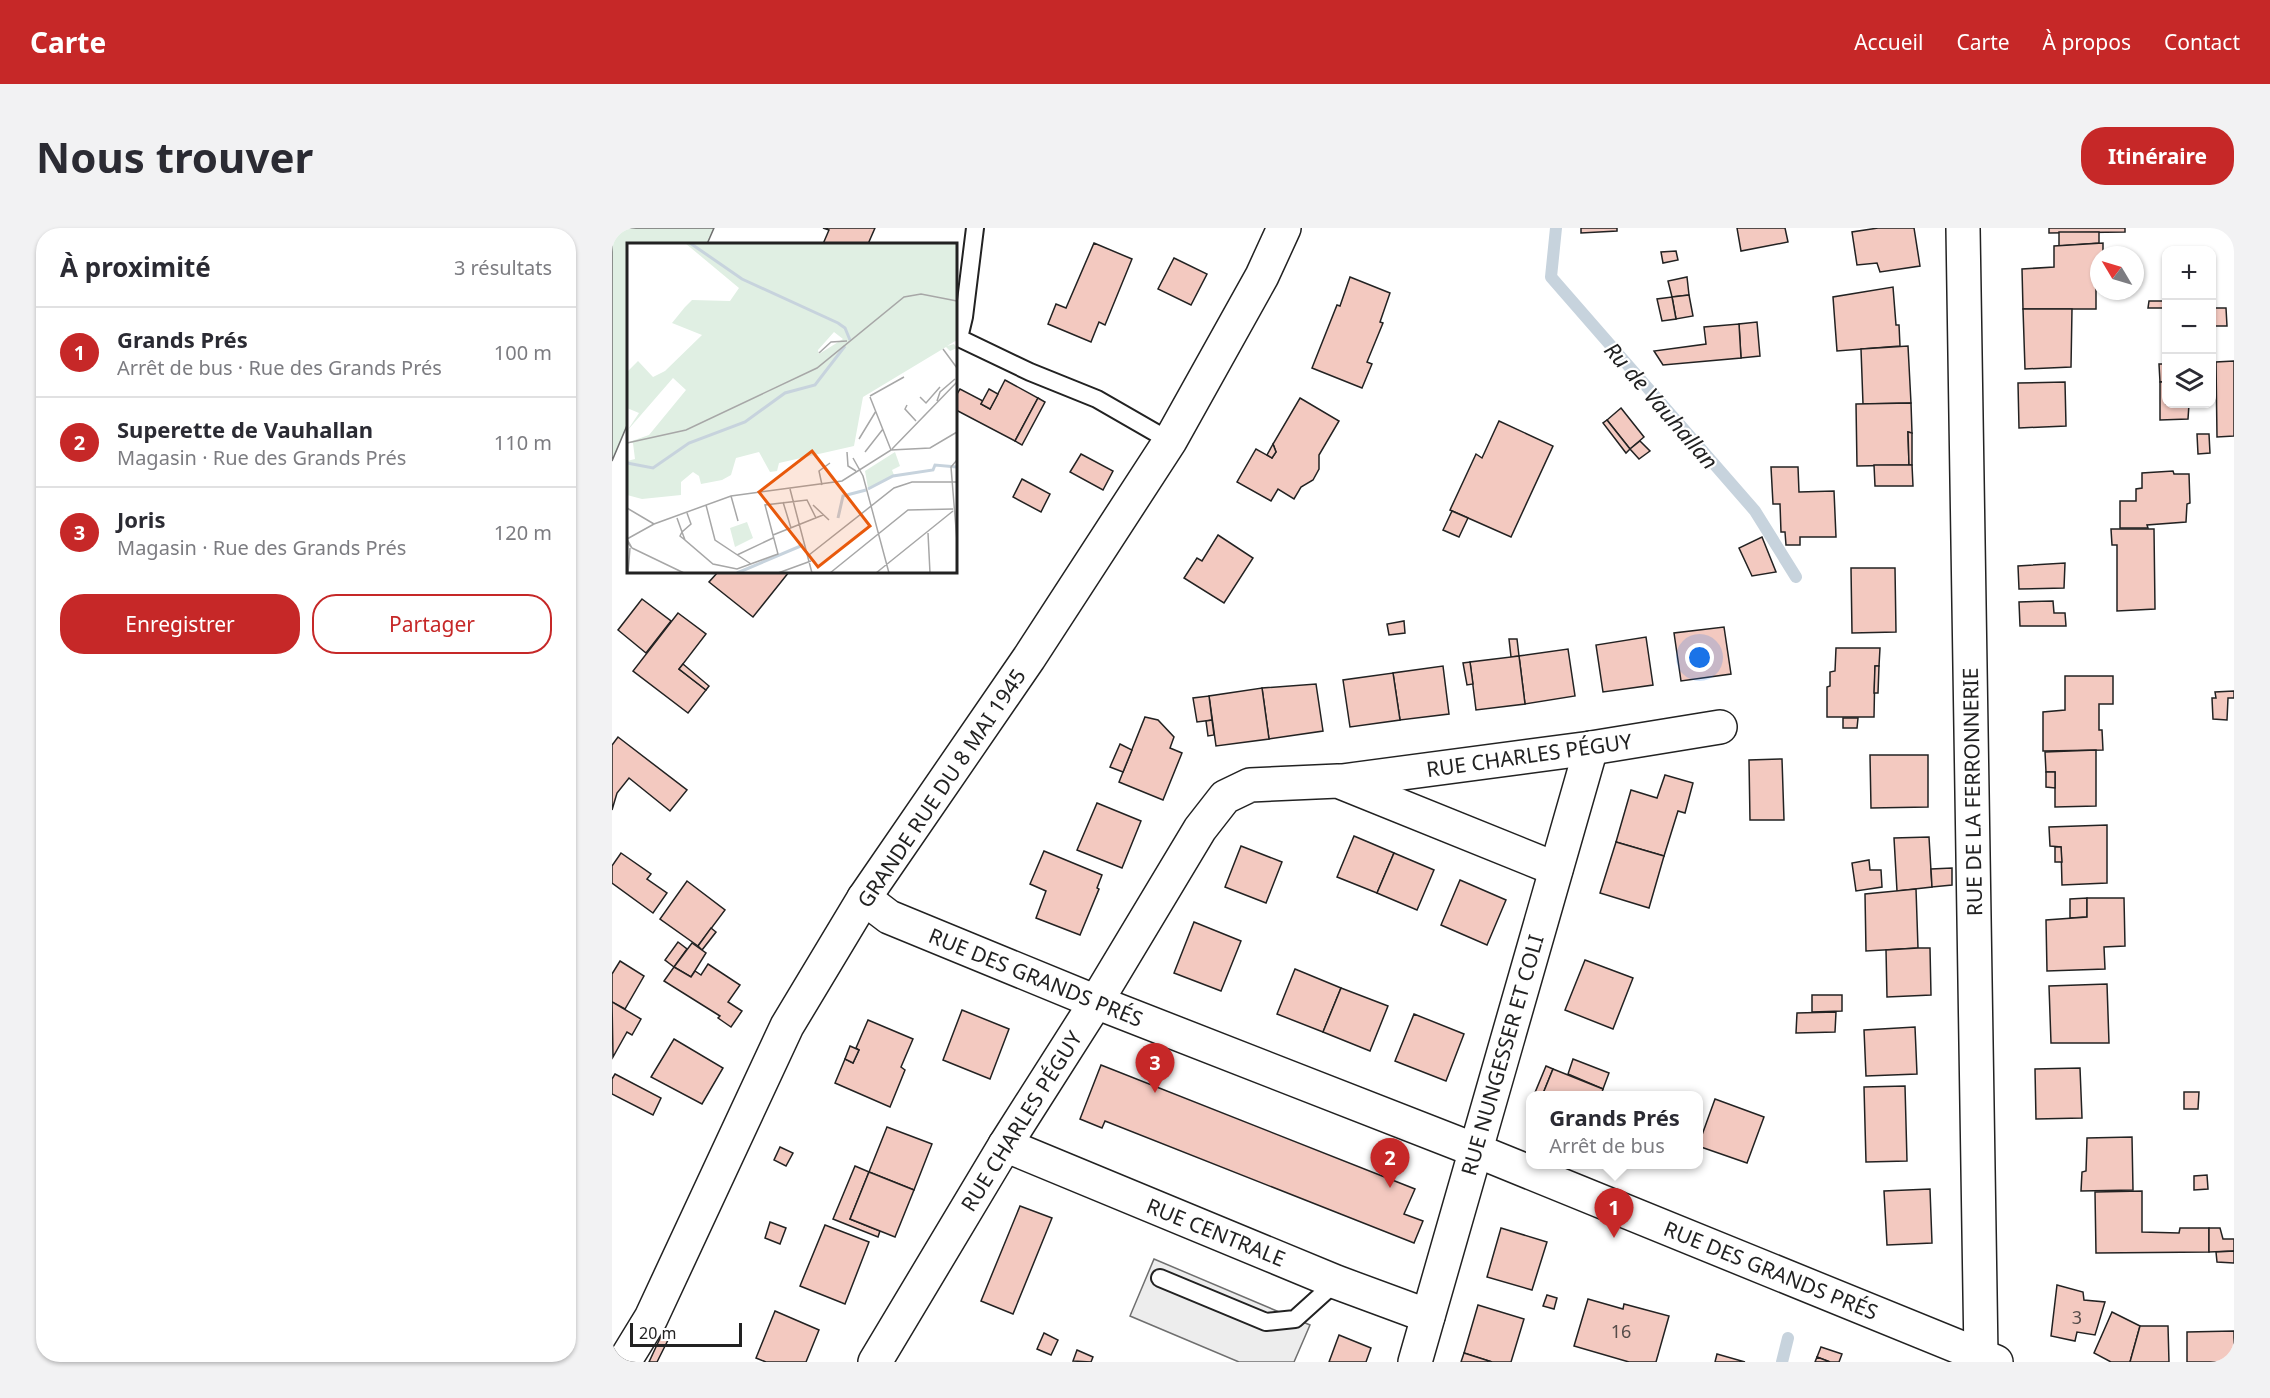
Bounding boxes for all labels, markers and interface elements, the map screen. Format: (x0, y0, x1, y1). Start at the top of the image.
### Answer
text: Carte (30, 23, 106, 61)
text: Accueil (1854, 28, 1923, 56)
text: Carte (1956, 28, 2010, 56)
text: À propos (2043, 28, 2131, 56)
text: Contact (2164, 28, 2240, 56)
button: Itinéraire (2081, 127, 2234, 185)
text: Nous trouver (36, 128, 313, 185)
inset map (627, 243, 957, 573)
north arrow (2090, 246, 2144, 300)
map controls (2162, 246, 2216, 408)
button: + (2162, 246, 2216, 300)
text: À proximité (60, 249, 211, 285)
text: 3 résultats (454, 254, 552, 281)
button: − (2162, 300, 2216, 354)
text: Grands Prés (117, 324, 248, 354)
water label: Ru de Vauhallan (1598, 335, 1726, 475)
text: 1 (74, 339, 85, 366)
text: 100 m (494, 339, 552, 366)
text: Arrêt de bus · Rue des Grands Prés (117, 354, 442, 381)
button: layers (2162, 354, 2216, 408)
text: Superette de Vauhallan (117, 414, 373, 444)
text: 2 (74, 429, 85, 456)
text: 110 m (494, 429, 552, 456)
text: Magasin · Rue des Grands Prés (117, 444, 406, 471)
text: Joris (117, 504, 166, 534)
text: 3 (74, 519, 85, 546)
text: 120 m (494, 519, 552, 546)
text: Magasin · Rue des Grands Prés (117, 534, 406, 561)
button: Enregistrer (60, 594, 300, 654)
button: Partager (312, 594, 552, 654)
your location (1685, 643, 1714, 672)
street label: GRANDE RUE DU 8 MAI 1945 (850, 663, 1032, 913)
street label: RUE DE LA FERRONNERIE (1956, 668, 1988, 916)
street label: RUE CHARLES PÉGUY (1424, 727, 1634, 783)
street label: RUE DES GRANDS PRÉS (925, 921, 1147, 1033)
street label: RUE NUNGESSER ET COLI (1454, 931, 1550, 1179)
street label: RUE CHARLES PÉGUY (954, 1026, 1088, 1216)
pin: 3 (1136, 1044, 1174, 1093)
popup (1526, 1091, 1703, 1169)
text: Grands Prés (1549, 1102, 1680, 1132)
text: Arrêt de bus (1549, 1132, 1665, 1159)
pin: 2 (1370, 1138, 1410, 1188)
pin: 1 (1594, 1188, 1634, 1238)
street label: RUE CENTRALE (1142, 1191, 1290, 1273)
street label: RUE DES GRANDS PRÉS (1660, 1214, 1882, 1326)
house number: 3 (2072, 1305, 2082, 1329)
house number: 16 (1611, 1319, 1631, 1343)
scale bar (630, 1320, 742, 1348)
text: 20 m (639, 1322, 676, 1344)

